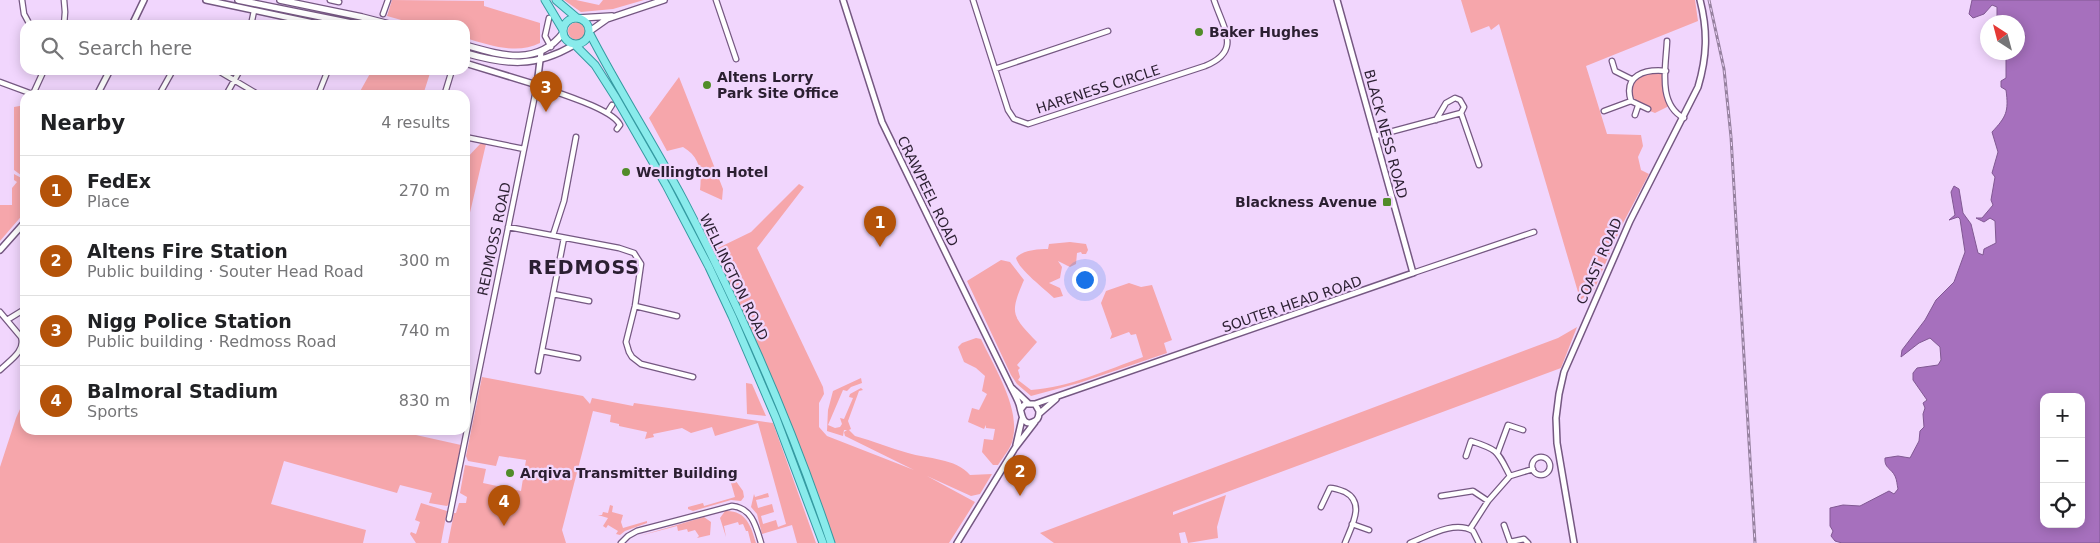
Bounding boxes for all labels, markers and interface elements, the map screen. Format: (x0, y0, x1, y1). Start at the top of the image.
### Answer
north arrow (1980, 15, 2025, 60)
search box (20, 20, 470, 75)
place label: Baker Hughes (1209, 24, 1319, 40)
marker: Baker Hughes (1193, 26, 1205, 38)
icon: search (38, 34, 66, 62)
text: Search here (78, 37, 192, 59)
street label: HARENESS CIRCLE (1034, 61, 1162, 117)
street label: BLACK NESS ROAD (1361, 68, 1411, 200)
place label: Altens Lorry Park Site Office (717, 69, 839, 101)
pin: 3 (530, 71, 562, 112)
marker: Altens Lorry Park Site Office (701, 79, 713, 91)
text: Nearby (40, 111, 125, 135)
text: 4 results (381, 113, 450, 132)
street label: CRAWPEEL ROAD (894, 133, 962, 249)
place label: Wellington Hotel (636, 164, 768, 180)
marker: Wellington Hotel (620, 166, 632, 178)
text: FedEx (87, 170, 151, 192)
text: 1 (50, 181, 62, 200)
text: 270 m (399, 181, 450, 200)
street label: REDMOSS ROAD (474, 181, 514, 297)
text: Place (87, 192, 130, 211)
place label: Blackness Avenue (1235, 194, 1377, 210)
marker: Blackness Avenue (1381, 196, 1393, 208)
pin: 1 (864, 206, 896, 247)
street label: WELLINGTON ROAD (696, 211, 772, 343)
street label: COAST ROAD (1573, 215, 1625, 307)
text: Altens Fire Station (87, 240, 288, 262)
text: 2 (50, 251, 62, 270)
text: 300 m (399, 251, 450, 270)
district label: REDMOSS (528, 256, 640, 278)
text: Public building · Souter Head Road (87, 262, 364, 281)
your location (1072, 267, 1098, 293)
street label: SOUTER HEAD ROAD (1220, 273, 1364, 335)
text: Nigg Police Station (87, 310, 292, 332)
text: 3 (50, 321, 62, 340)
text: 740 m (399, 321, 450, 340)
text: Public building · Redmoss Road (87, 332, 336, 351)
text: Balmoral Stadium (87, 380, 278, 402)
text: 4 (50, 391, 62, 410)
text: 830 m (399, 391, 450, 410)
map controls (2040, 393, 2085, 528)
button: + (2040, 393, 2085, 438)
text: Sports (87, 402, 138, 421)
button: − (2040, 438, 2085, 483)
pin: 2 (1004, 455, 1036, 496)
place label: Arqiva Transmitter Building (520, 465, 738, 481)
marker: Arqiva Transmitter Building (504, 467, 516, 479)
button: locate (2040, 483, 2085, 528)
pin: 4 (488, 485, 520, 526)

